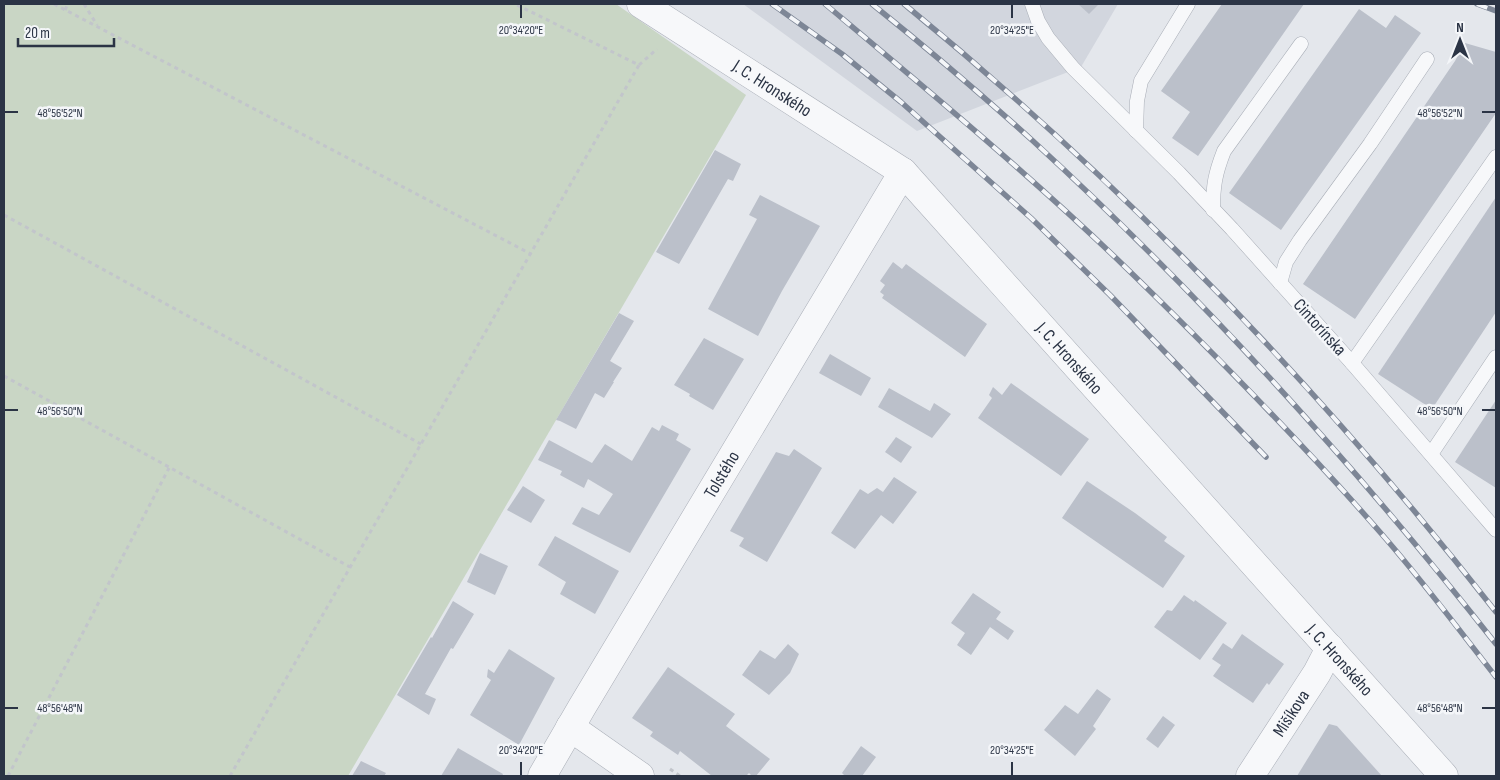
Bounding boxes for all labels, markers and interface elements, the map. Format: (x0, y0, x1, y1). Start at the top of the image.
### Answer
scale bar (18, 15, 114, 47)
north arrow (1435, 15, 1485, 65)
text: N (1456, 19, 1464, 36)
text: 20°34'20"E (499, 23, 543, 38)
text: 20°34'25"E (990, 23, 1034, 38)
text: 20 m (25, 24, 50, 43)
street label: J. C. Hronského (728, 55, 815, 122)
text: 48°56'52"N (37, 106, 83, 121)
text: 48°56'52"N (1417, 106, 1463, 121)
street label: Cintorínska (1289, 295, 1351, 360)
street label: J. C. Hronského (1031, 317, 1107, 399)
text: 48°56'50"N (37, 404, 83, 419)
text: 48°56'50"N (1417, 404, 1463, 419)
street label: Tolstého (700, 447, 744, 502)
street label: J. C. Hronského (1301, 619, 1377, 700)
street label: Mišíkova (1268, 686, 1314, 741)
text: 48°56'48"N (37, 701, 83, 716)
text: 48°56'48"N (1417, 701, 1463, 716)
text: 20°34'20"E (499, 743, 543, 758)
text: 20°34'25"E (990, 743, 1034, 758)

